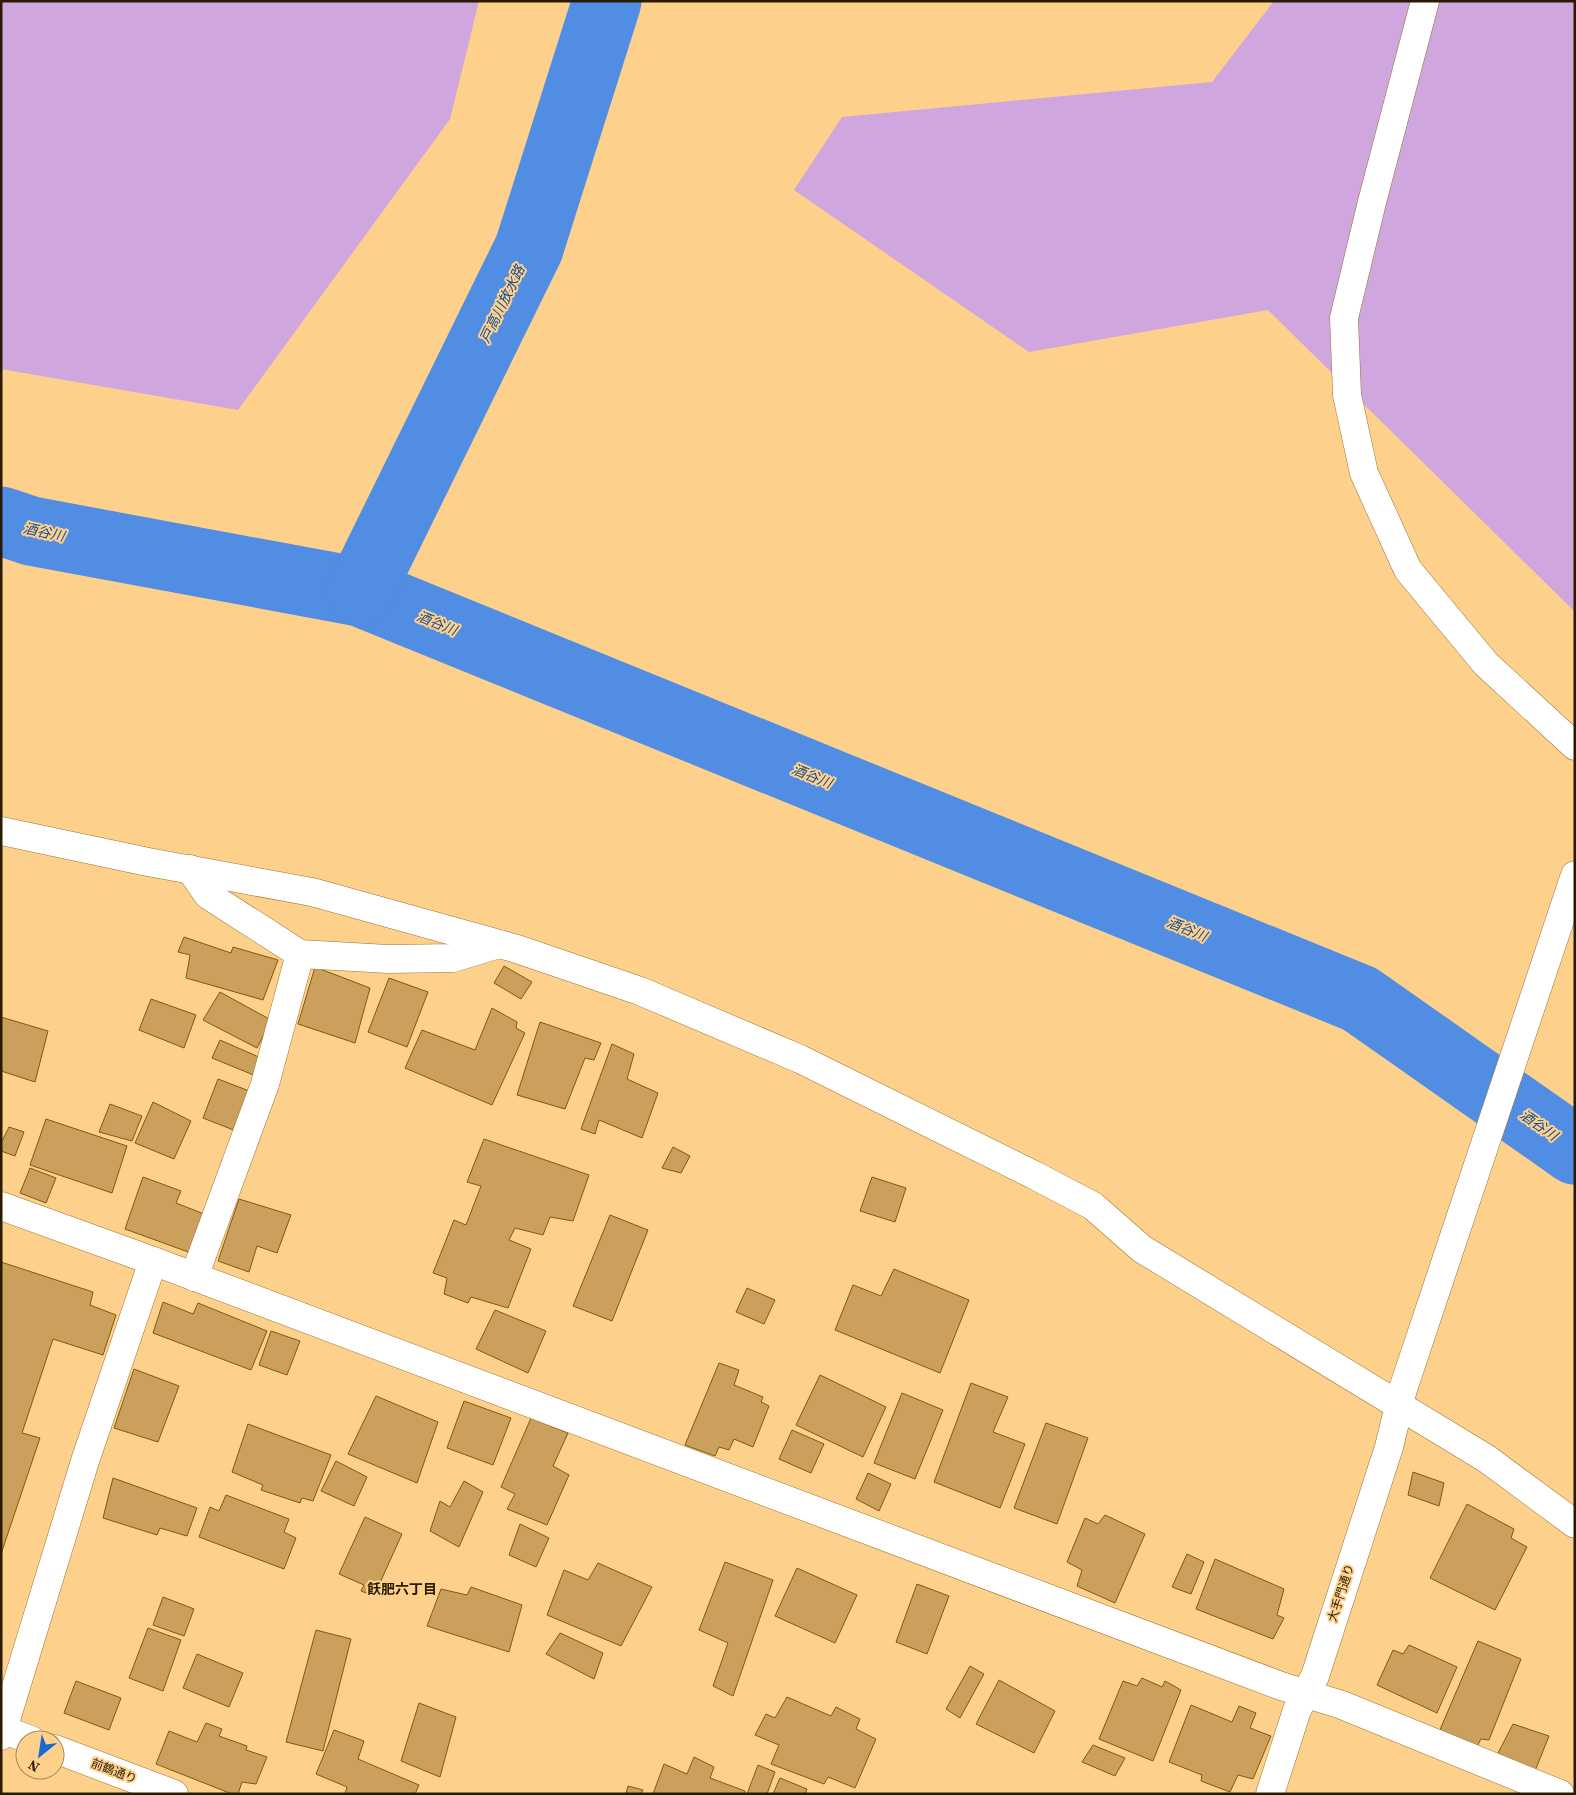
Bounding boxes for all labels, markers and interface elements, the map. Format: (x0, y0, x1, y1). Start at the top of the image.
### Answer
water label: 戸高川放水路 (475, 261, 530, 346)
water label: 酒谷川 (21, 518, 69, 547)
water label: 酒谷川 (414, 606, 462, 641)
water label: 酒谷川 (789, 759, 837, 794)
water label: 酒谷川 (1164, 912, 1212, 947)
water label: 酒谷川 (1516, 1105, 1564, 1146)
street label: 大手門通り (1324, 1562, 1358, 1624)
district label: 飫肥六丁目 (367, 1579, 437, 1599)
north arrow (15, 1730, 65, 1780)
text: N (24, 1755, 43, 1777)
street label: 前鶴通り (89, 1755, 139, 1787)

